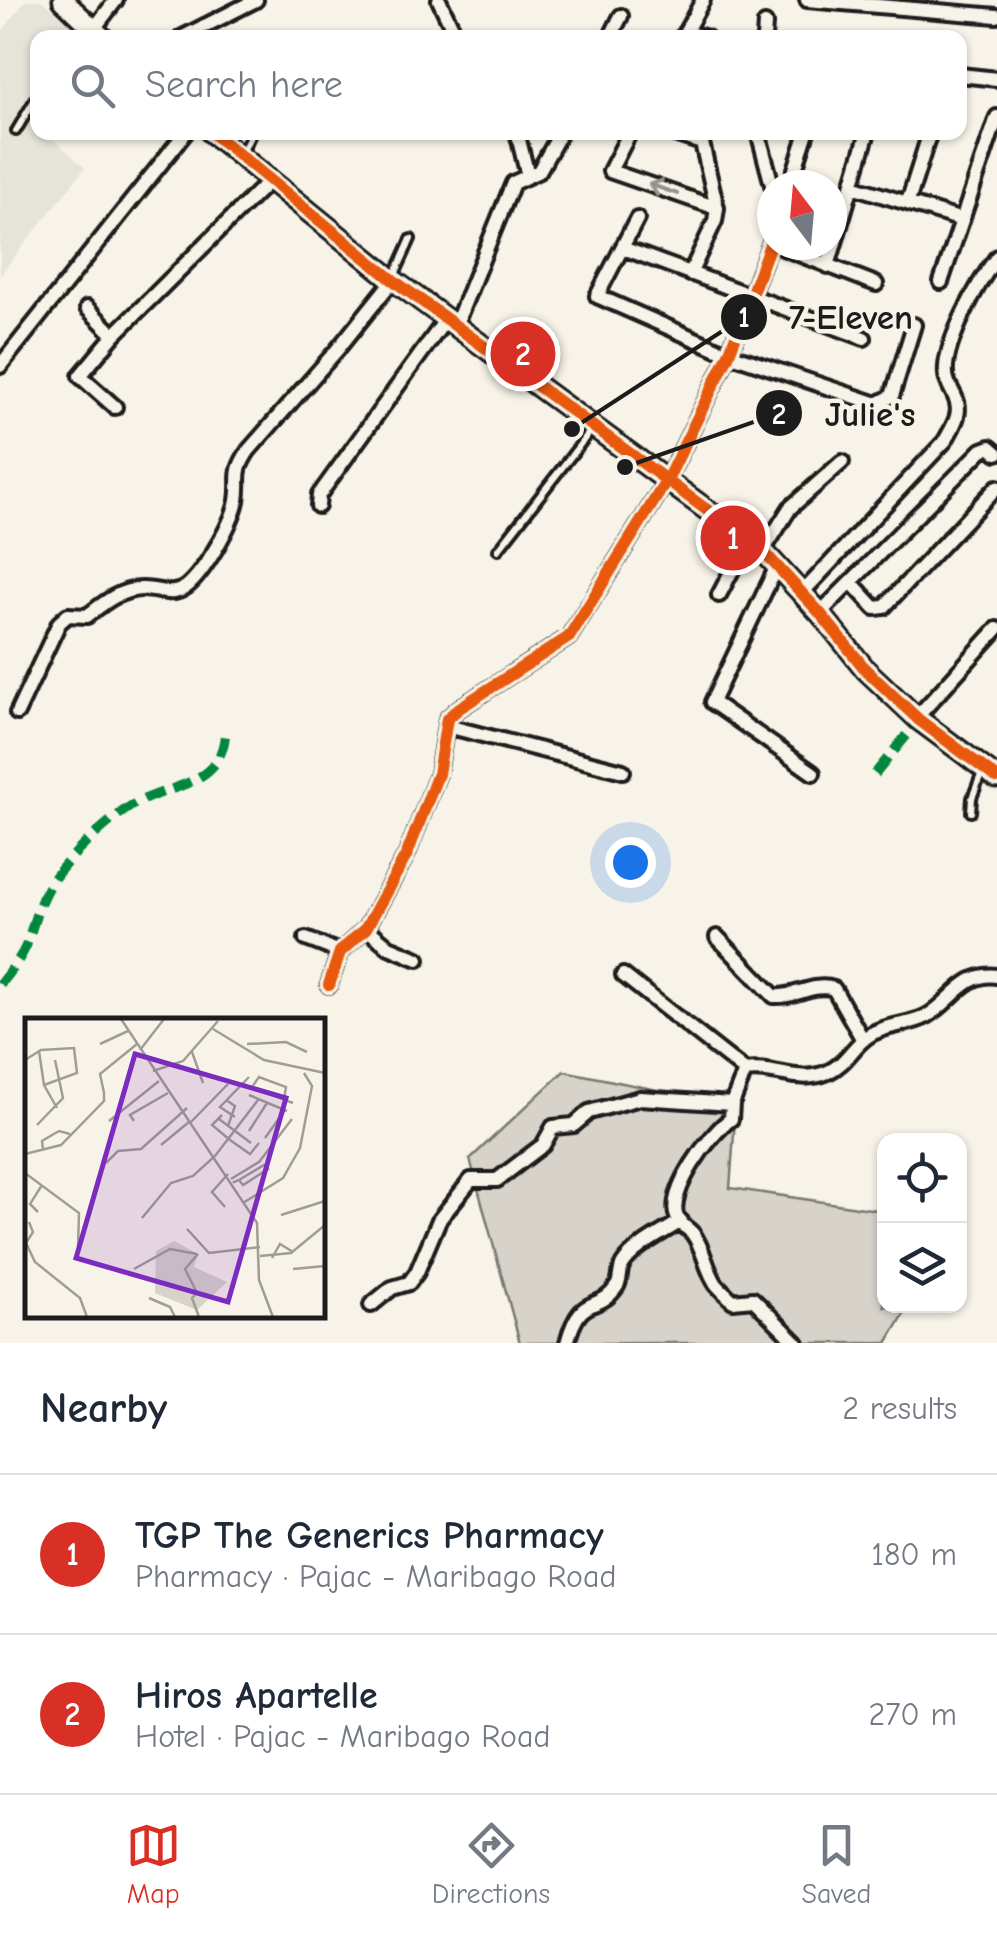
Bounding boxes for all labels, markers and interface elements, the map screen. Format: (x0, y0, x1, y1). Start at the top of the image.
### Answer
search box (30, 30, 967, 140)
icon: search (65, 58, 120, 113)
text: Search here (145, 63, 343, 107)
north arrow (757, 170, 847, 260)
one-way arrow (648, 179, 680, 197)
callout: 7-Eleven (719, 284, 933, 349)
text: 7-Eleven (789, 297, 913, 338)
text: 1 (738, 300, 750, 335)
pin: 2 (490, 316, 556, 392)
callout: Julie's (754, 381, 935, 446)
text: Julie's (825, 394, 915, 435)
text: 2 (772, 397, 786, 432)
pin: 1 (700, 500, 766, 576)
your location (605, 837, 656, 888)
inset map (25, 1018, 325, 1318)
map controls (877, 1133, 967, 1313)
button: locate (877, 1133, 967, 1223)
button: layers (877, 1223, 967, 1313)
text: Nearby (40, 1384, 167, 1433)
text: 2 results (842, 1390, 957, 1427)
text: TGP The Generics Pharmacy (135, 1514, 604, 1558)
text: 1 (66, 1536, 79, 1573)
text: 180 m (871, 1536, 957, 1573)
text: Pharmacy · Pajac - Maribago Road (135, 1558, 616, 1595)
text: Hiros Apartelle (135, 1674, 378, 1718)
text: 2 (65, 1696, 80, 1733)
text: 270 m (869, 1696, 957, 1733)
text: Hotel · Pajac - Maribago Road (135, 1718, 550, 1755)
tab: Map (126, 1818, 181, 1910)
tab: Directions (432, 1818, 550, 1910)
tab: Saved (801, 1818, 871, 1910)

